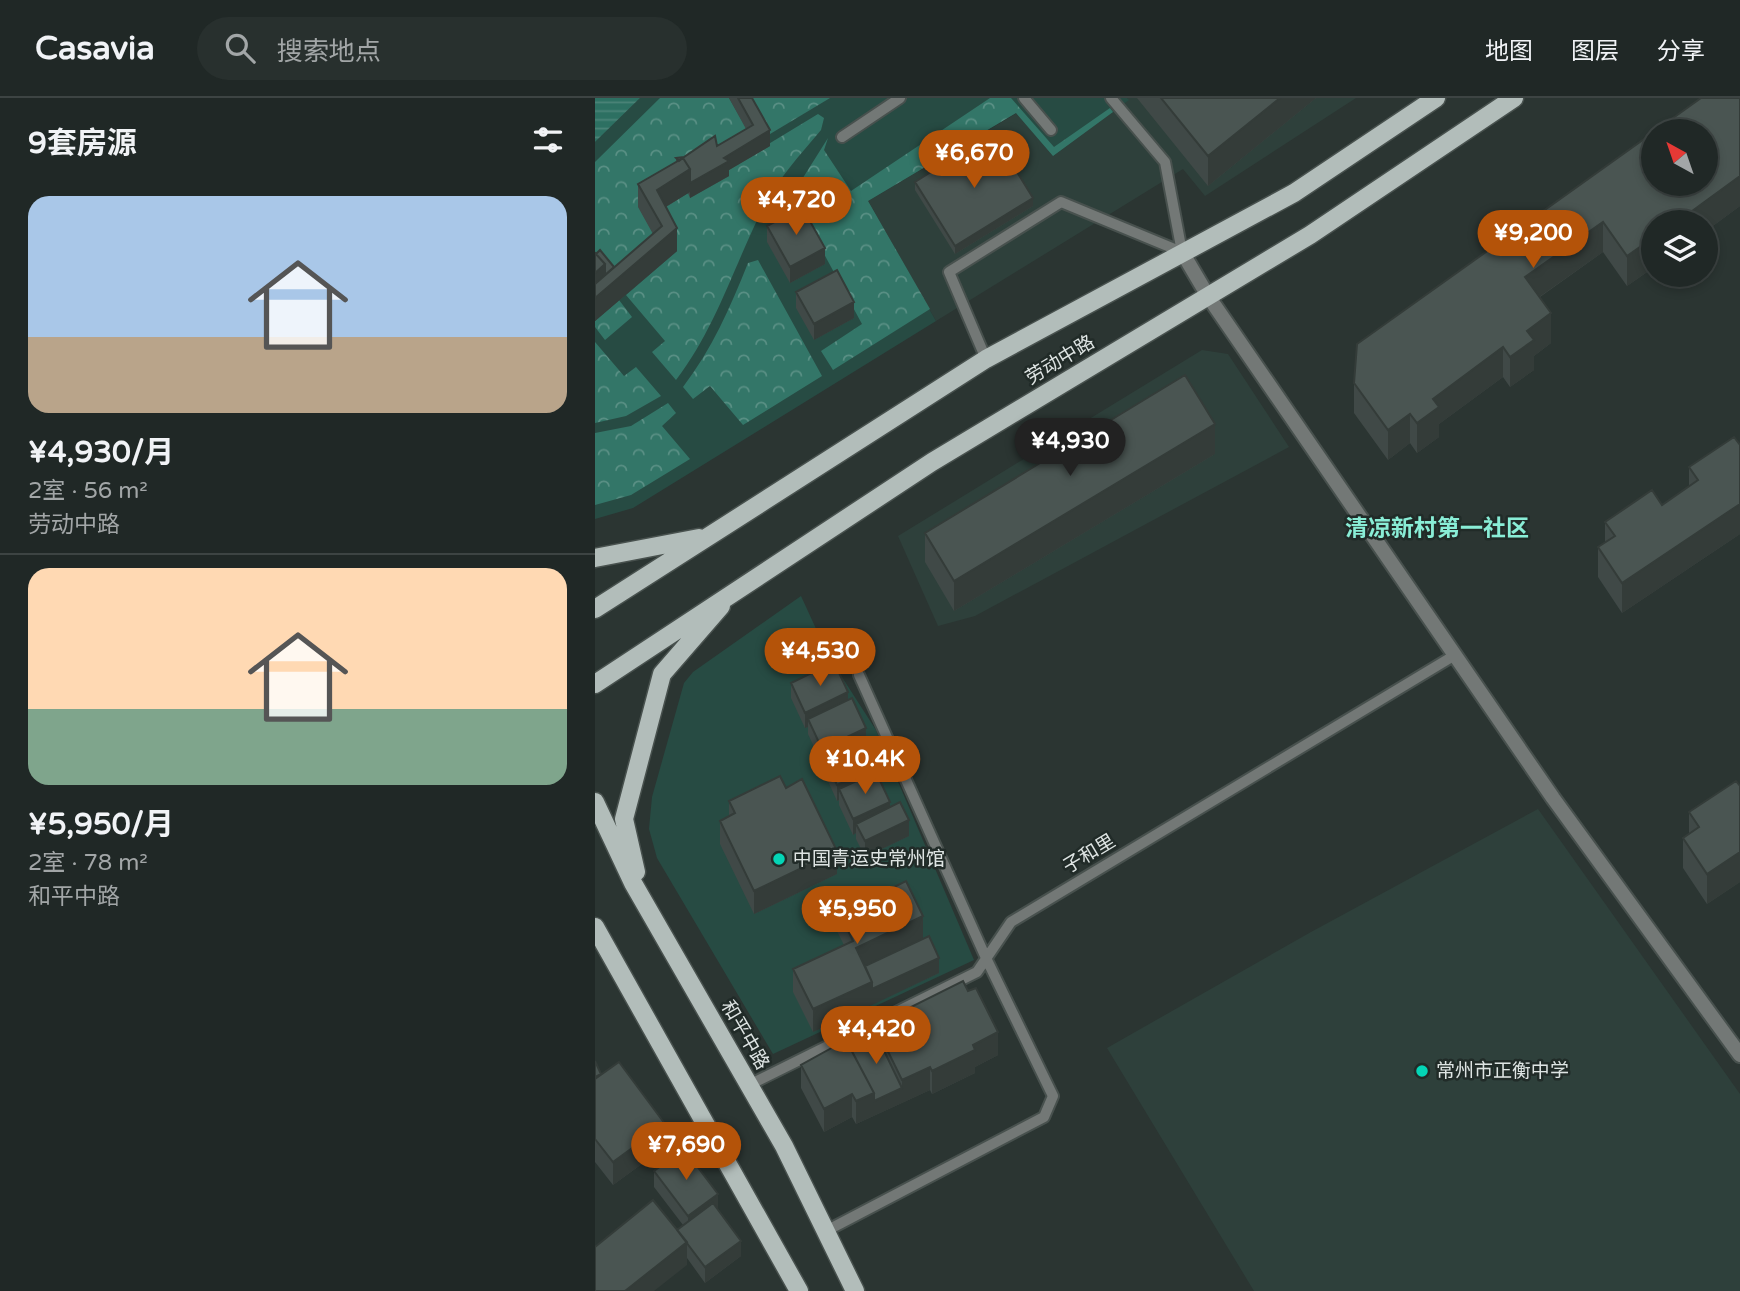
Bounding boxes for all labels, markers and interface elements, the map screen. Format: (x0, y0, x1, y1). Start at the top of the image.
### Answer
search box (197, 17, 687, 80)
text: Casavia (35, 29, 155, 68)
icon: search (221, 29, 259, 67)
text: 搜索地点 (277, 36, 381, 67)
text: 地图 (1485, 37, 1533, 66)
text: 图层 (1571, 37, 1619, 66)
text: 分享 (1657, 37, 1705, 66)
north arrow (1641, 119, 1719, 196)
map controls (1641, 119, 1718, 287)
icon: filters (529, 121, 567, 159)
text: 9套房源 (28, 125, 137, 162)
pin: ¥6,670 (917, 130, 1031, 190)
text: ¥6,670 (935, 139, 1013, 167)
pin: ¥4,720 (739, 178, 853, 237)
text: ¥4,720 (757, 186, 835, 214)
button: layers (1641, 210, 1718, 287)
pin: ¥9,200 (1476, 211, 1590, 270)
text: ¥9,200 (1494, 219, 1572, 247)
icon: home (235, 242, 361, 368)
street label: 劳动中路 (1022, 331, 1098, 389)
pin: ¥4,930 (1013, 418, 1127, 478)
text: ¥4,930 (1031, 427, 1109, 455)
text: ¥4,930/月 (28, 434, 174, 471)
text: 2室 · 56 m² (28, 477, 148, 505)
text: 劳动中路 (28, 511, 120, 539)
district label: 清凉新村第一社区 (1345, 515, 1529, 543)
icon: home (235, 614, 361, 740)
pin: ¥4,530 (763, 628, 877, 688)
text: ¥4,530 (781, 637, 859, 665)
pin: ¥10.4K (808, 736, 922, 796)
text: ¥10.4K (825, 745, 905, 773)
text: ¥5,950/月 (28, 806, 174, 843)
street label: 子和里 (1059, 830, 1119, 878)
place label: 中国青运史常州馆 (793, 848, 945, 870)
text: 2室 · 78 m² (28, 849, 148, 877)
marker: 中国青运史常州馆 (771, 851, 787, 867)
text: 和平中路 (28, 883, 120, 911)
pin: ¥5,950 (800, 886, 914, 946)
text: ¥5,950 (818, 895, 896, 923)
street label: 和平中路 (716, 997, 774, 1073)
pin: ¥4,420 (819, 1006, 933, 1066)
text: ¥4,420 (837, 1015, 915, 1043)
place label: 常州市正衡中学 (1436, 1060, 1569, 1082)
marker: 常州市正衡中学 (1414, 1063, 1430, 1079)
pin: ¥7,690 (629, 1122, 743, 1182)
text: ¥7,690 (647, 1131, 725, 1159)

